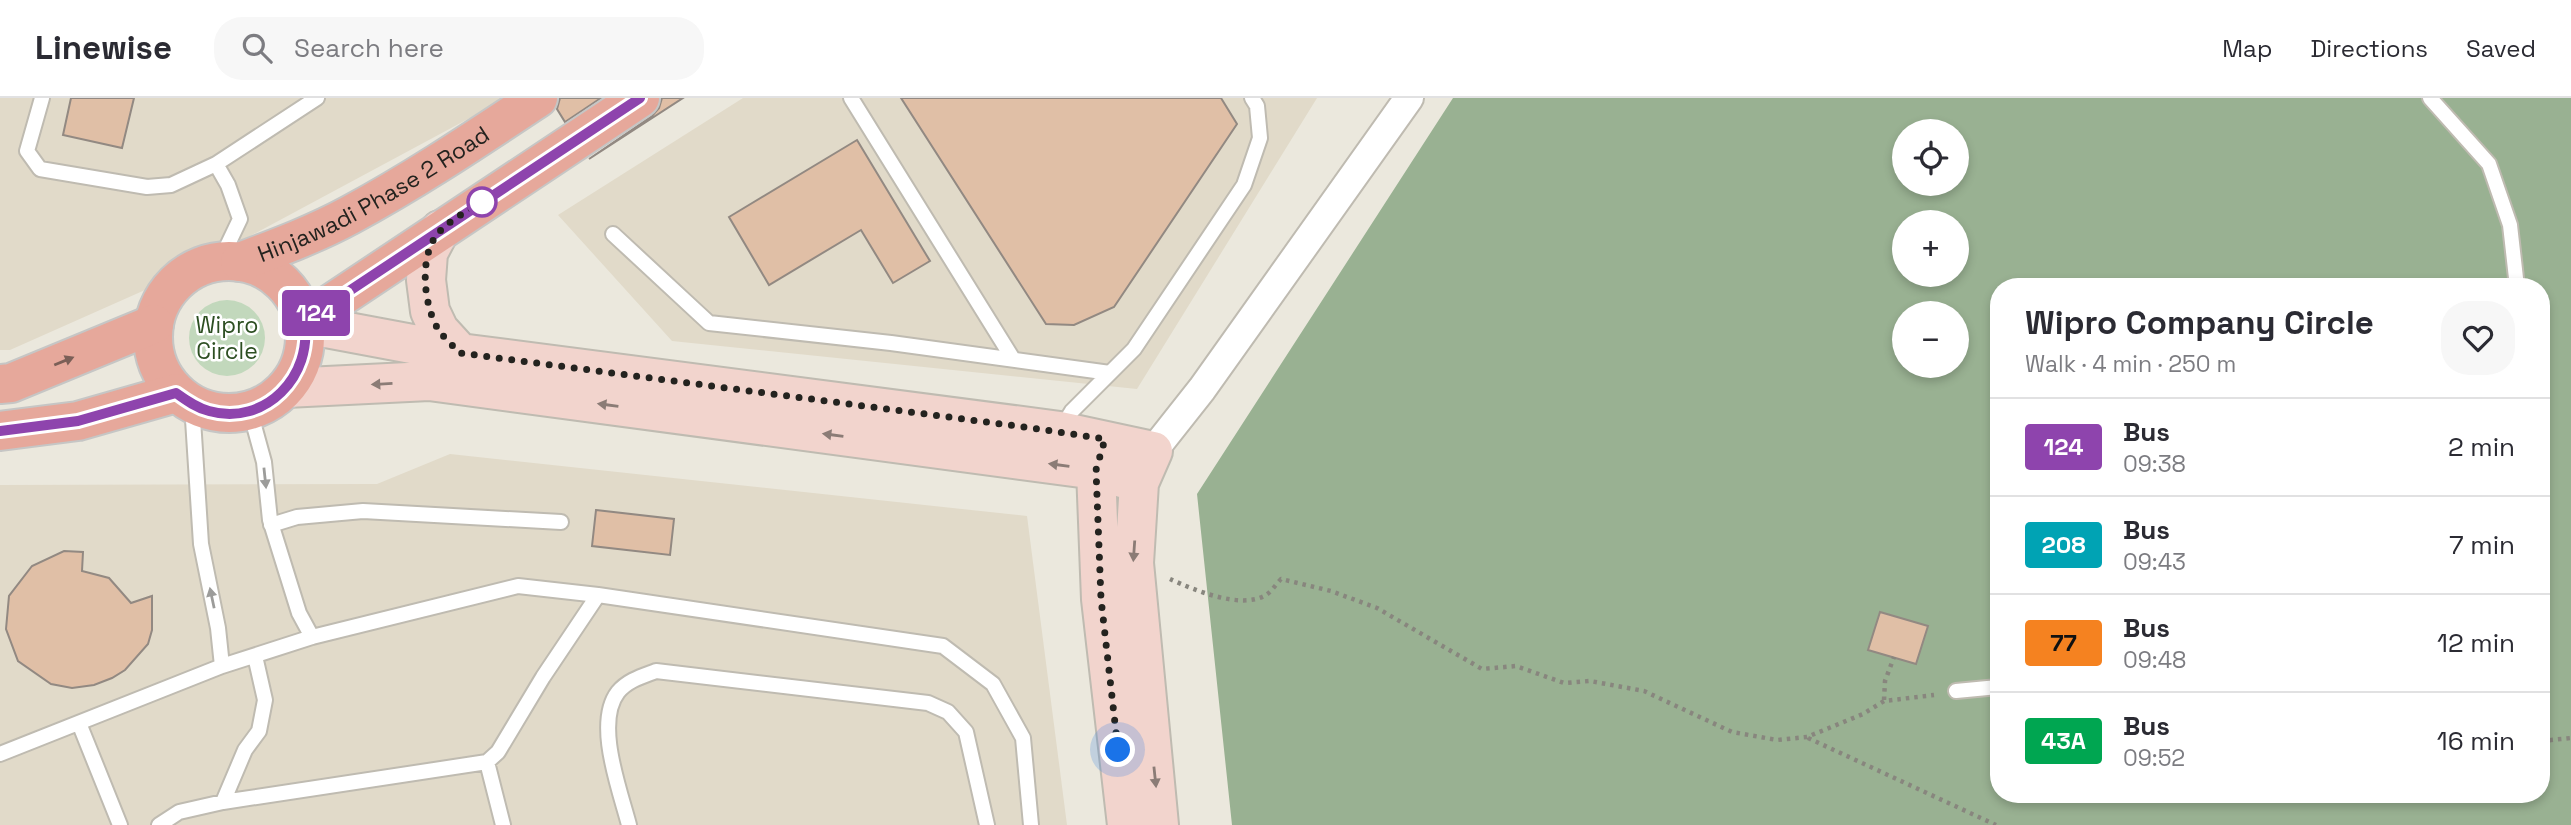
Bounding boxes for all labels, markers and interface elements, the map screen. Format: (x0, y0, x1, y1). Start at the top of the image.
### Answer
search box (214, 17, 704, 80)
text: Linewise (35, 27, 172, 69)
icon: search (238, 29, 276, 67)
text: Search here (294, 31, 444, 65)
text: Map (2222, 33, 2272, 64)
text: Directions (2310, 33, 2428, 64)
text: Saved (2466, 33, 2536, 64)
street label: Hinjawadi Phase 2 Road (253, 119, 495, 269)
map controls (1892, 119, 1969, 378)
button: locate (1892, 119, 1969, 196)
unlabelled marker (467, 187, 497, 217)
button: + (1892, 210, 1969, 287)
line badge: 124 (276, 290, 356, 336)
text: 124 (296, 297, 336, 328)
button: − (1892, 301, 1969, 378)
button: heart (2441, 301, 2515, 375)
text: Wipro Company Circle (2025, 302, 2374, 344)
park label: Wipro Circle (195, 310, 259, 366)
text: Walk · 4 min · 250 m (2025, 349, 2236, 379)
one-way arrow (53, 355, 74, 366)
one-way arrow (371, 378, 393, 389)
one-way arrow (597, 399, 619, 410)
text: Bus (2123, 415, 2170, 449)
one-way arrow (822, 430, 844, 441)
text: 2 min (2448, 430, 2515, 464)
text: 124 (2044, 431, 2083, 462)
text: 09:38 (2123, 449, 2186, 479)
one-way arrow (1048, 460, 1070, 471)
one-way arrow (260, 467, 271, 489)
text: Bus (2123, 513, 2170, 547)
text: 7 min (2449, 528, 2515, 562)
text: 208 (2041, 529, 2086, 560)
one-way arrow (1129, 540, 1140, 562)
text: 09:43 (2123, 547, 2186, 577)
one-way arrow (206, 587, 217, 609)
text: Bus (2123, 611, 2170, 645)
text: 12 min (2437, 626, 2515, 660)
text: 77 (2050, 627, 2077, 658)
text: 09:48 (2123, 645, 2186, 675)
text: Bus (2123, 709, 2170, 743)
text: 16 min (2437, 724, 2515, 758)
text: 43A (2041, 725, 2086, 756)
your location (1100, 732, 1135, 767)
text: 09:52 (2123, 743, 2185, 773)
one-way arrow (1149, 766, 1160, 788)

